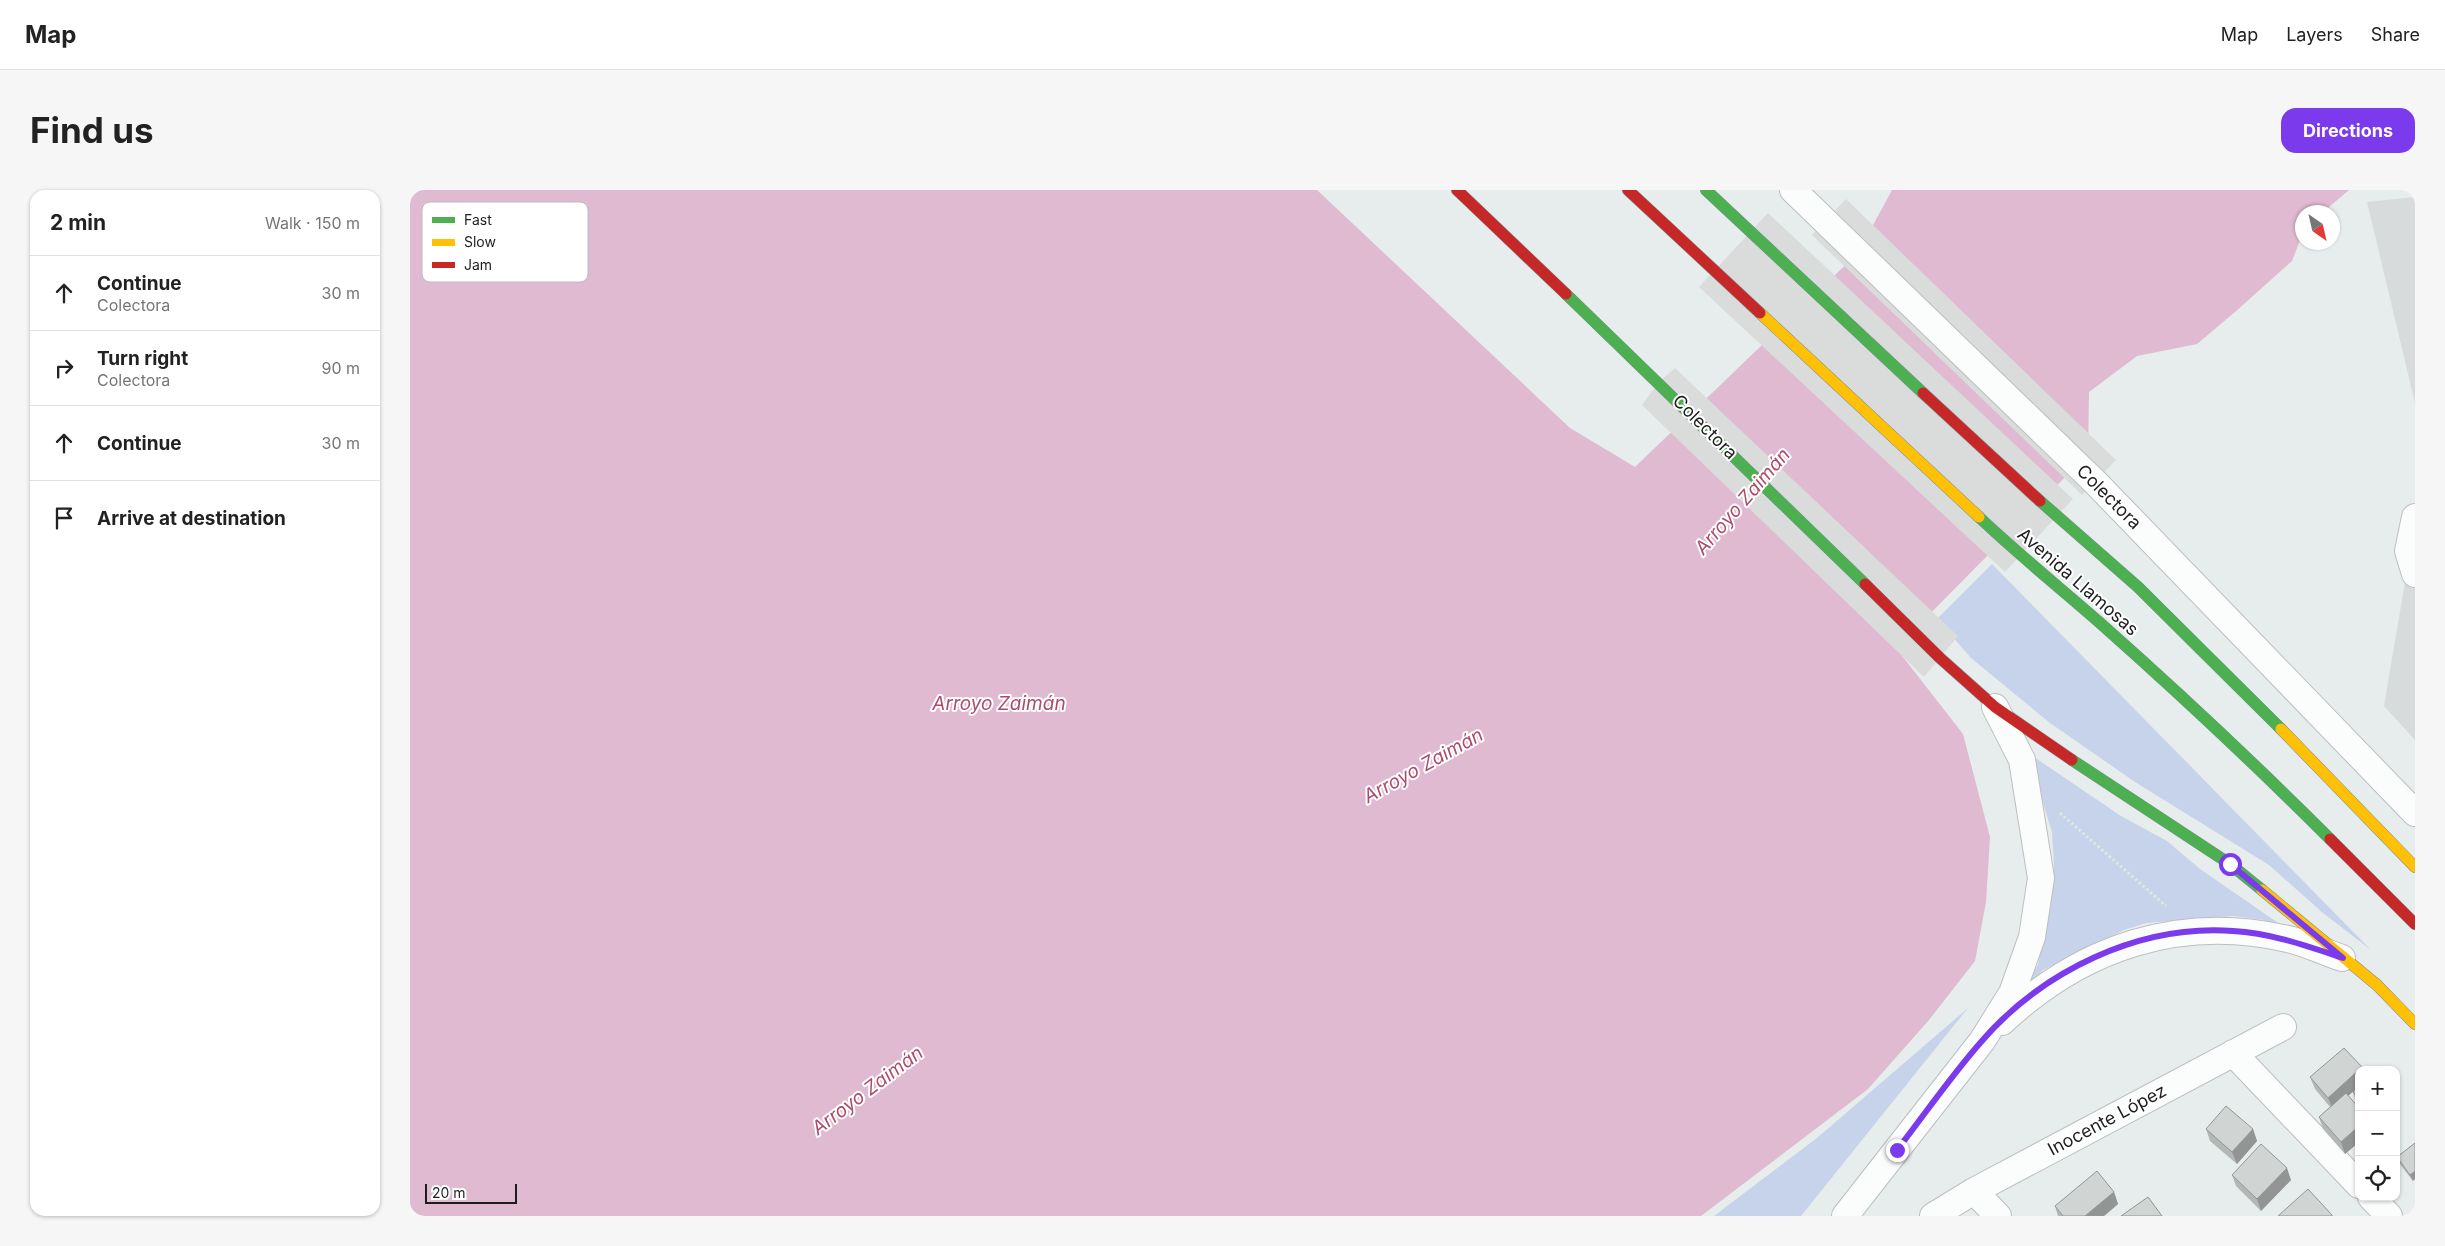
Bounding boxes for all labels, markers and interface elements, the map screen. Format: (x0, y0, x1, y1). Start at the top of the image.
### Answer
text: Map (25, 20, 76, 49)
text: Map (2221, 24, 2258, 45)
text: Layers (2286, 24, 2343, 45)
text: Share (2371, 24, 2420, 45)
button: Directions (2281, 108, 2415, 153)
text: Find us (30, 109, 154, 151)
legend (422, 202, 588, 282)
north arrow (2295, 205, 2340, 250)
text: 2 min (50, 210, 106, 235)
text: Fast (464, 211, 492, 228)
text: Walk · 150 m (265, 213, 360, 233)
text: Slow (464, 233, 496, 250)
text: Jam (464, 256, 492, 273)
text: Continue (97, 272, 182, 295)
icon: ahead (50, 279, 78, 307)
text: 30 m (322, 283, 360, 303)
text: Colectora (97, 295, 170, 315)
text: Turn right (97, 347, 188, 370)
icon: right (50, 354, 78, 382)
text: 90 m (321, 358, 360, 378)
text: Colectora (97, 370, 170, 390)
street label: Colectora (1669, 390, 1742, 463)
icon: ahead (50, 429, 78, 457)
text: Continue (97, 432, 182, 455)
text: 30 m (322, 433, 360, 453)
water label: Arroyo Zaimán (1689, 443, 1795, 560)
street label: Colectora (2073, 460, 2146, 533)
icon: arrive (50, 504, 78, 532)
text: Arrive at destination (97, 507, 286, 530)
street label: Avenida Llamosas (2014, 524, 2143, 640)
water label: Arroyo Zaimán (931, 692, 1066, 715)
water label: Arroyo Zaimán (1359, 723, 1487, 808)
route start (2219, 853, 2242, 876)
water label: Arroyo Zaimán (806, 1041, 927, 1140)
map controls (2355, 1066, 2400, 1201)
button: + (2355, 1066, 2400, 1111)
street label: Inocente López (2044, 1080, 2170, 1160)
button: − (2355, 1111, 2400, 1156)
route end (1886, 1139, 1909, 1162)
button: locate (2355, 1156, 2400, 1201)
scale bar (425, 1181, 518, 1204)
text: 20 m (432, 1184, 466, 1201)

